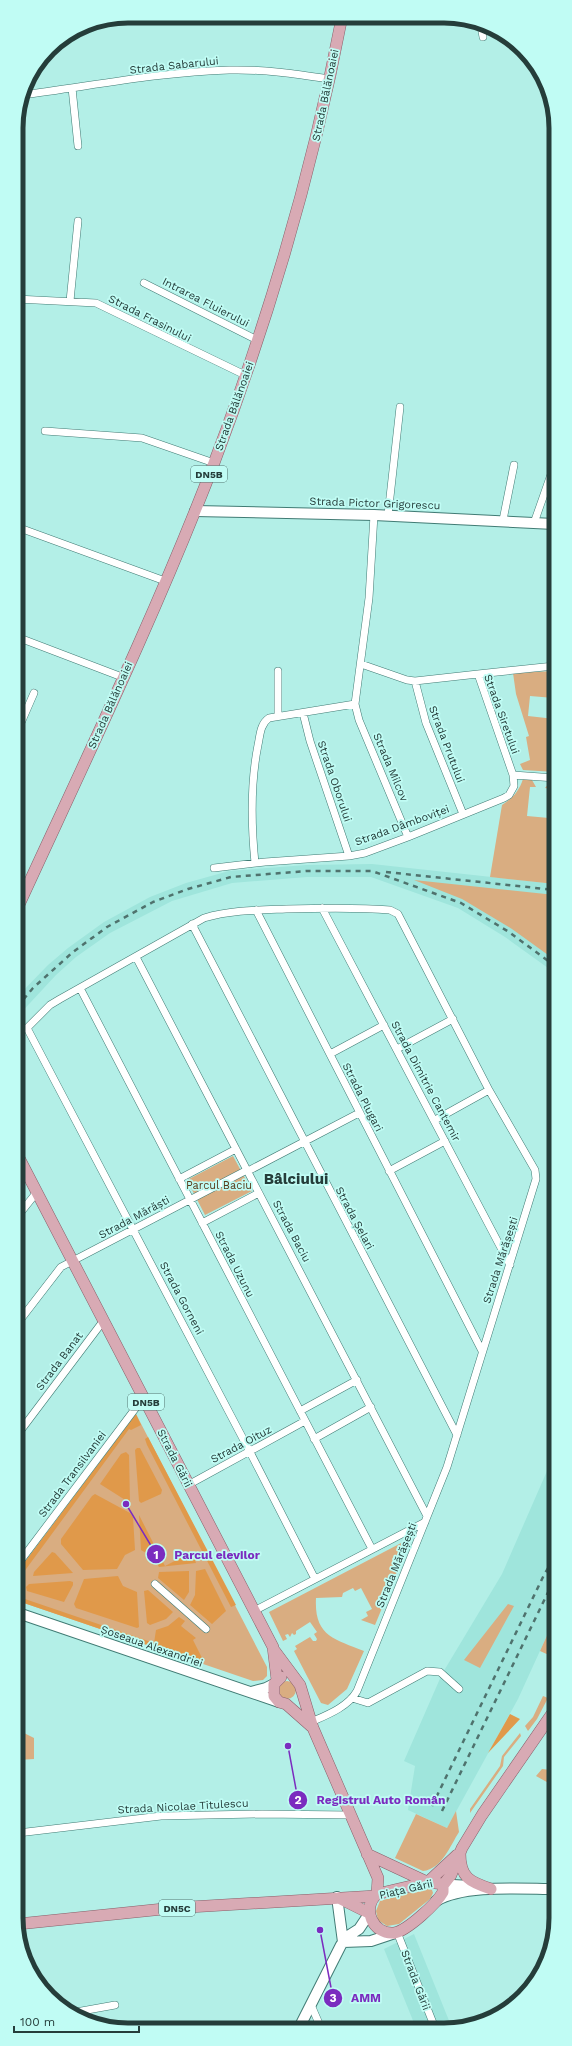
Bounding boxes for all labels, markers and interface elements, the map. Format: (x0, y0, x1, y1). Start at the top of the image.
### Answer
street label: Strada Bălănoaiei (309, 48, 342, 142)
street label: Strada Sabarului (129, 54, 219, 77)
street label: Intrarea Fluierului (160, 275, 252, 330)
street label: Strada Frasinului (106, 292, 193, 345)
street label: Strada Bălănoaiei (212, 360, 257, 452)
road number: DN5B (191, 466, 227, 482)
street label: Strada Pictor Grigorescu (309, 495, 441, 512)
street label: Strada Bălănoaiei (85, 660, 135, 751)
street label: Strada Siretului (481, 673, 522, 756)
street label: Strada Prutului (426, 704, 467, 785)
street label: Strada Milcov (370, 731, 411, 804)
street label: Strada Oborului (315, 739, 355, 823)
street label: Strada Dâmboviței (353, 802, 451, 849)
street label: Strada Dimitrie Cantemir (388, 1019, 463, 1144)
street label: Strada Plugari (340, 1061, 385, 1134)
district label: Bâlciului (264, 1170, 328, 1188)
park label: Parcul Baciu (186, 1179, 252, 1192)
street label: Strada Șelari (333, 1185, 377, 1252)
street label: Strada Mărăști (97, 1193, 172, 1242)
street label: Strada Baciu (270, 1198, 313, 1264)
street label: Strada Mărășești (480, 1215, 521, 1305)
street label: Strada Uzunu (212, 1229, 257, 1300)
street label: Strada Gorneni (157, 1260, 206, 1337)
street label: Strada Banat (33, 1329, 86, 1393)
road number: DN5B (128, 1394, 164, 1410)
street label: Strada Oituz (209, 1423, 274, 1466)
street label: Strada Gării (154, 1427, 195, 1489)
street label: Strada Transilvaniei (36, 1429, 109, 1520)
street label: Strada Mărășești (373, 1521, 419, 1610)
callout: Parcul elevilor (146, 1542, 268, 1566)
text: 1 (153, 1548, 159, 1562)
text: Parcul elevilor (174, 1548, 261, 1562)
street label: Șoseaua Alexandriei (99, 1623, 205, 1670)
callout: Registrul Auto Român (288, 1788, 454, 1812)
text: 2 (294, 1793, 302, 1807)
text: Registrul Auto Român (317, 1793, 445, 1807)
street label: Strada Nicolae Titulescu (117, 1797, 249, 1816)
street label: Piața Gării (378, 1877, 434, 1902)
road number: DN5C (159, 1900, 195, 1916)
street label: Strada Gării (398, 1948, 433, 2012)
callout: AMM (323, 1986, 389, 2010)
text: 3 (329, 1991, 337, 2005)
text: AMM (351, 1991, 381, 2005)
scale bar (14, 2008, 139, 2034)
text: 100 m (20, 2015, 55, 2029)

